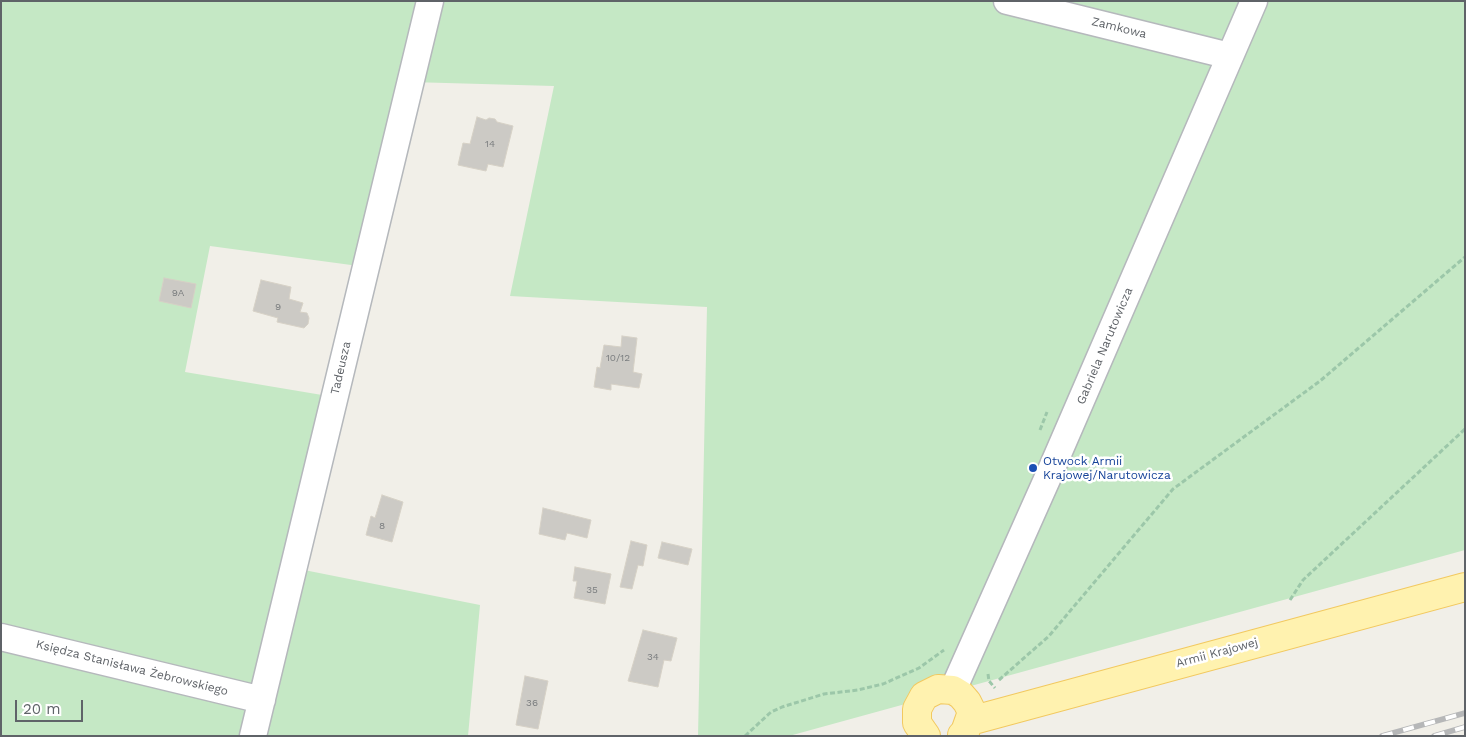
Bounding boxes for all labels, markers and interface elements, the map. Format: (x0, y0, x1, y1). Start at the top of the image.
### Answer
street label: Zamkowa (1090, 14, 1148, 42)
house number: 14 (485, 138, 495, 150)
street label: Gabriela Narutowicza (1074, 285, 1136, 407)
house number: 9A (172, 287, 184, 299)
house number: 9 (275, 301, 281, 313)
street label: Tadeusza (328, 340, 354, 396)
house number: 10/12 (606, 352, 630, 364)
place label: Otwock Armii Krajowej/Narutowicza (1043, 454, 1171, 482)
marker: Otwock Armii Krajowej/Narutowicza (1027, 462, 1039, 474)
house number: 8 (379, 520, 385, 532)
house number: 35 (586, 584, 598, 596)
street label: Armii Krajowej (1174, 635, 1260, 671)
street label: Księdza Stanisława Żebrowskiego (34, 637, 230, 699)
house number: 34 (647, 651, 659, 663)
scale bar (18, 690, 85, 722)
house number: 36 (526, 697, 538, 709)
text: 20 m (23, 700, 61, 718)

